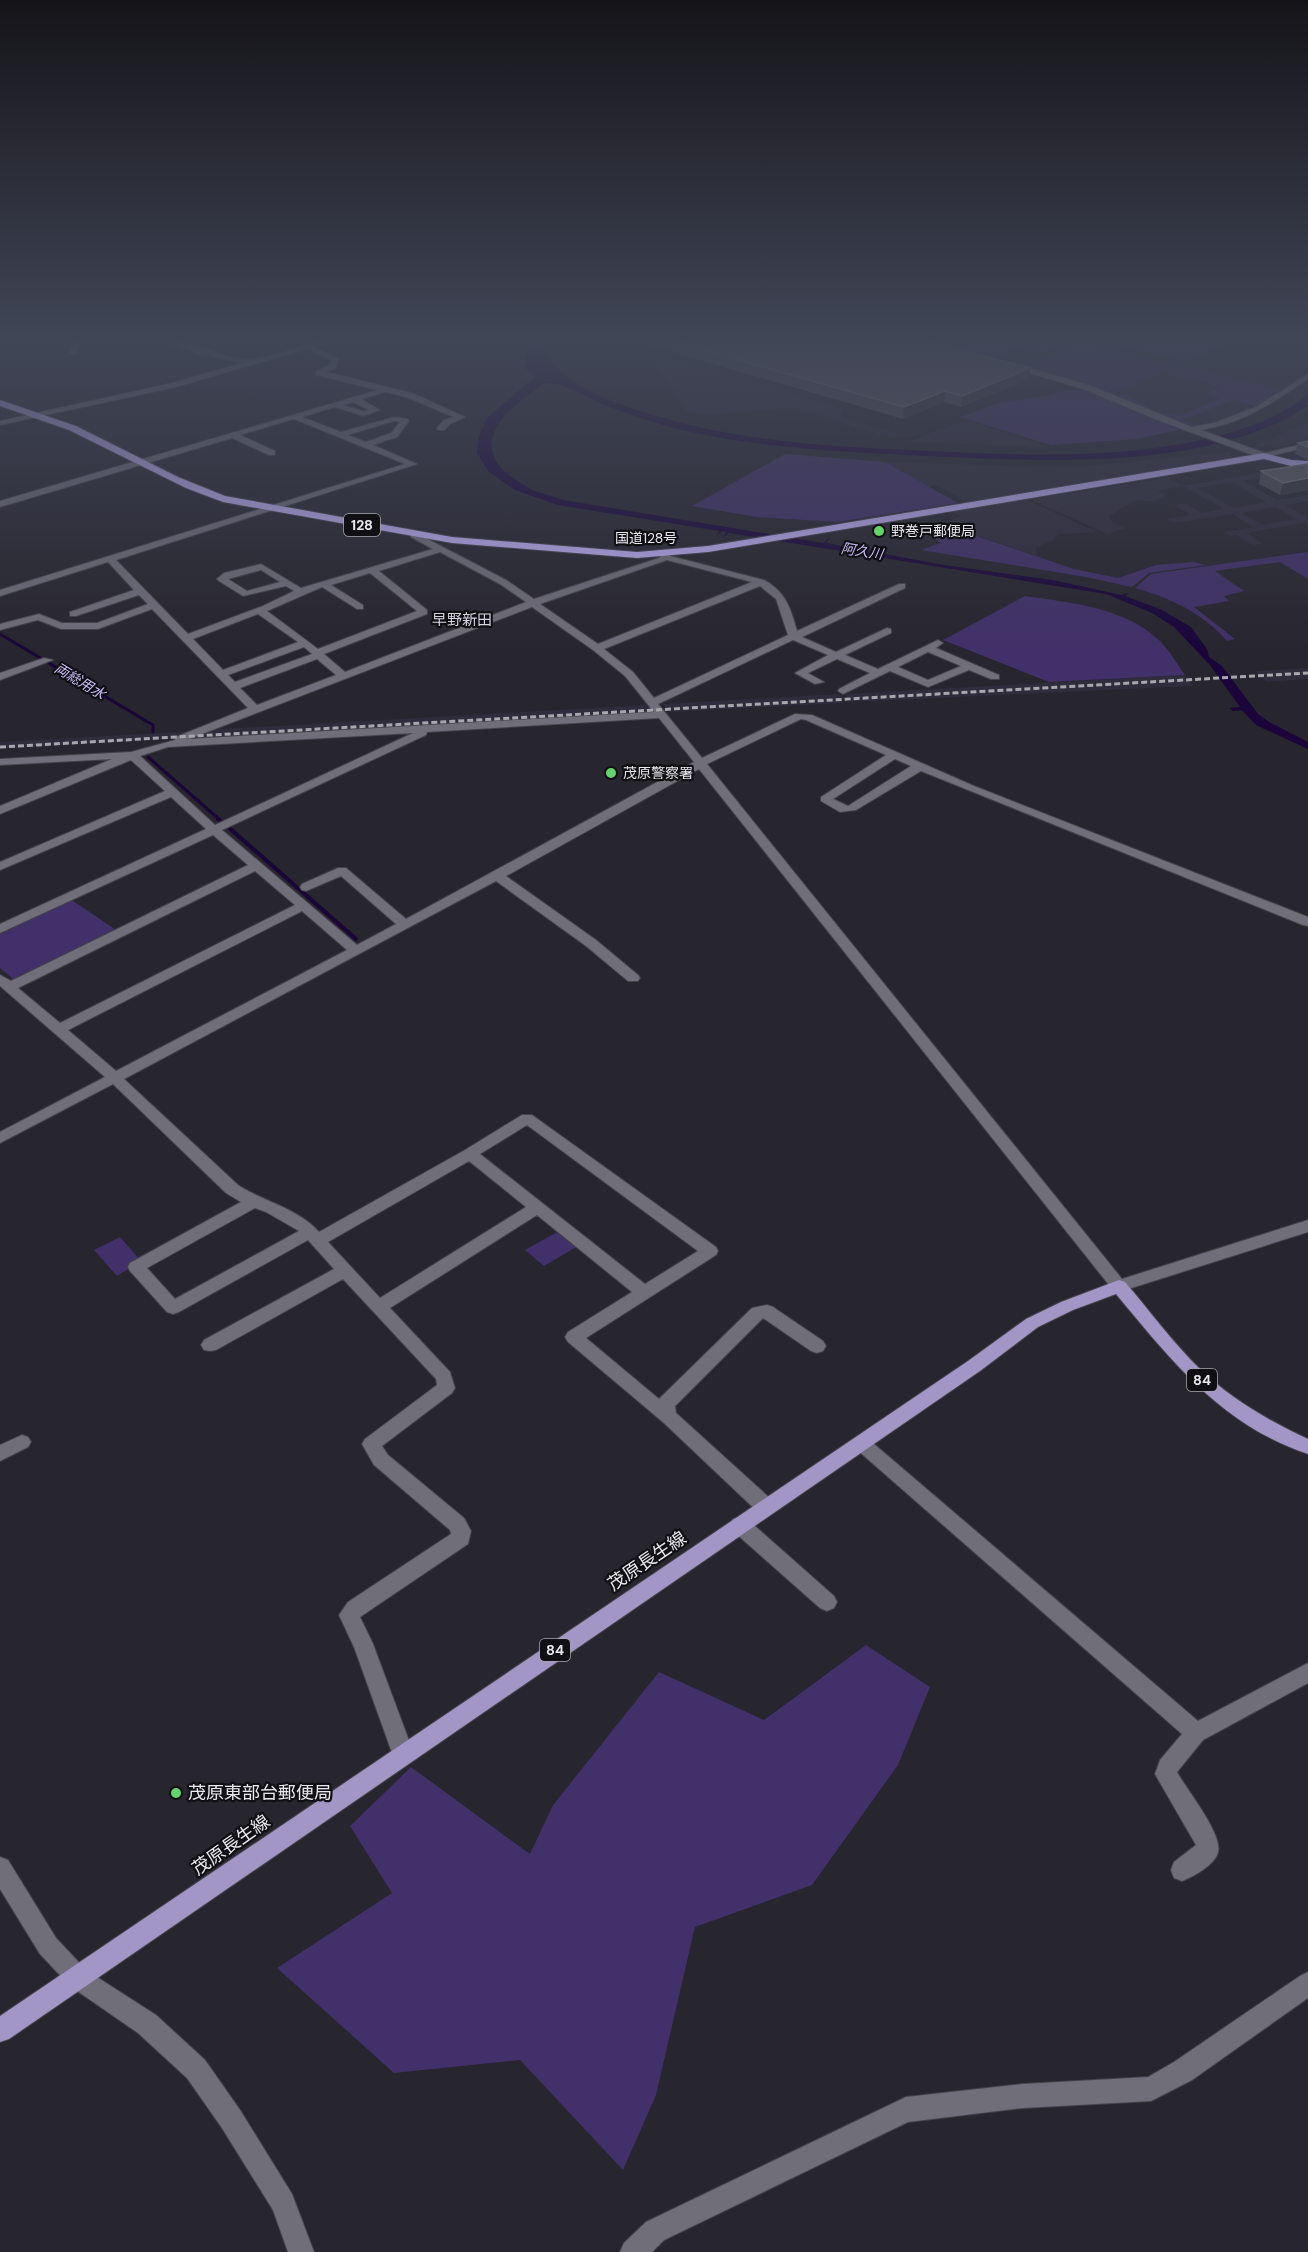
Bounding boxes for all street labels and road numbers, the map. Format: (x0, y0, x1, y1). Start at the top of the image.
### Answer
road number: 128 (344, 514, 380, 536)
street label: 国道128号 (615, 529, 677, 547)
road number: 84 (1187, 1369, 1217, 1391)
street label: 茂原長生線 (603, 1526, 691, 1596)
road number: 84 (540, 1639, 570, 1661)
street label: 茂原長生線 (187, 1809, 275, 1881)

